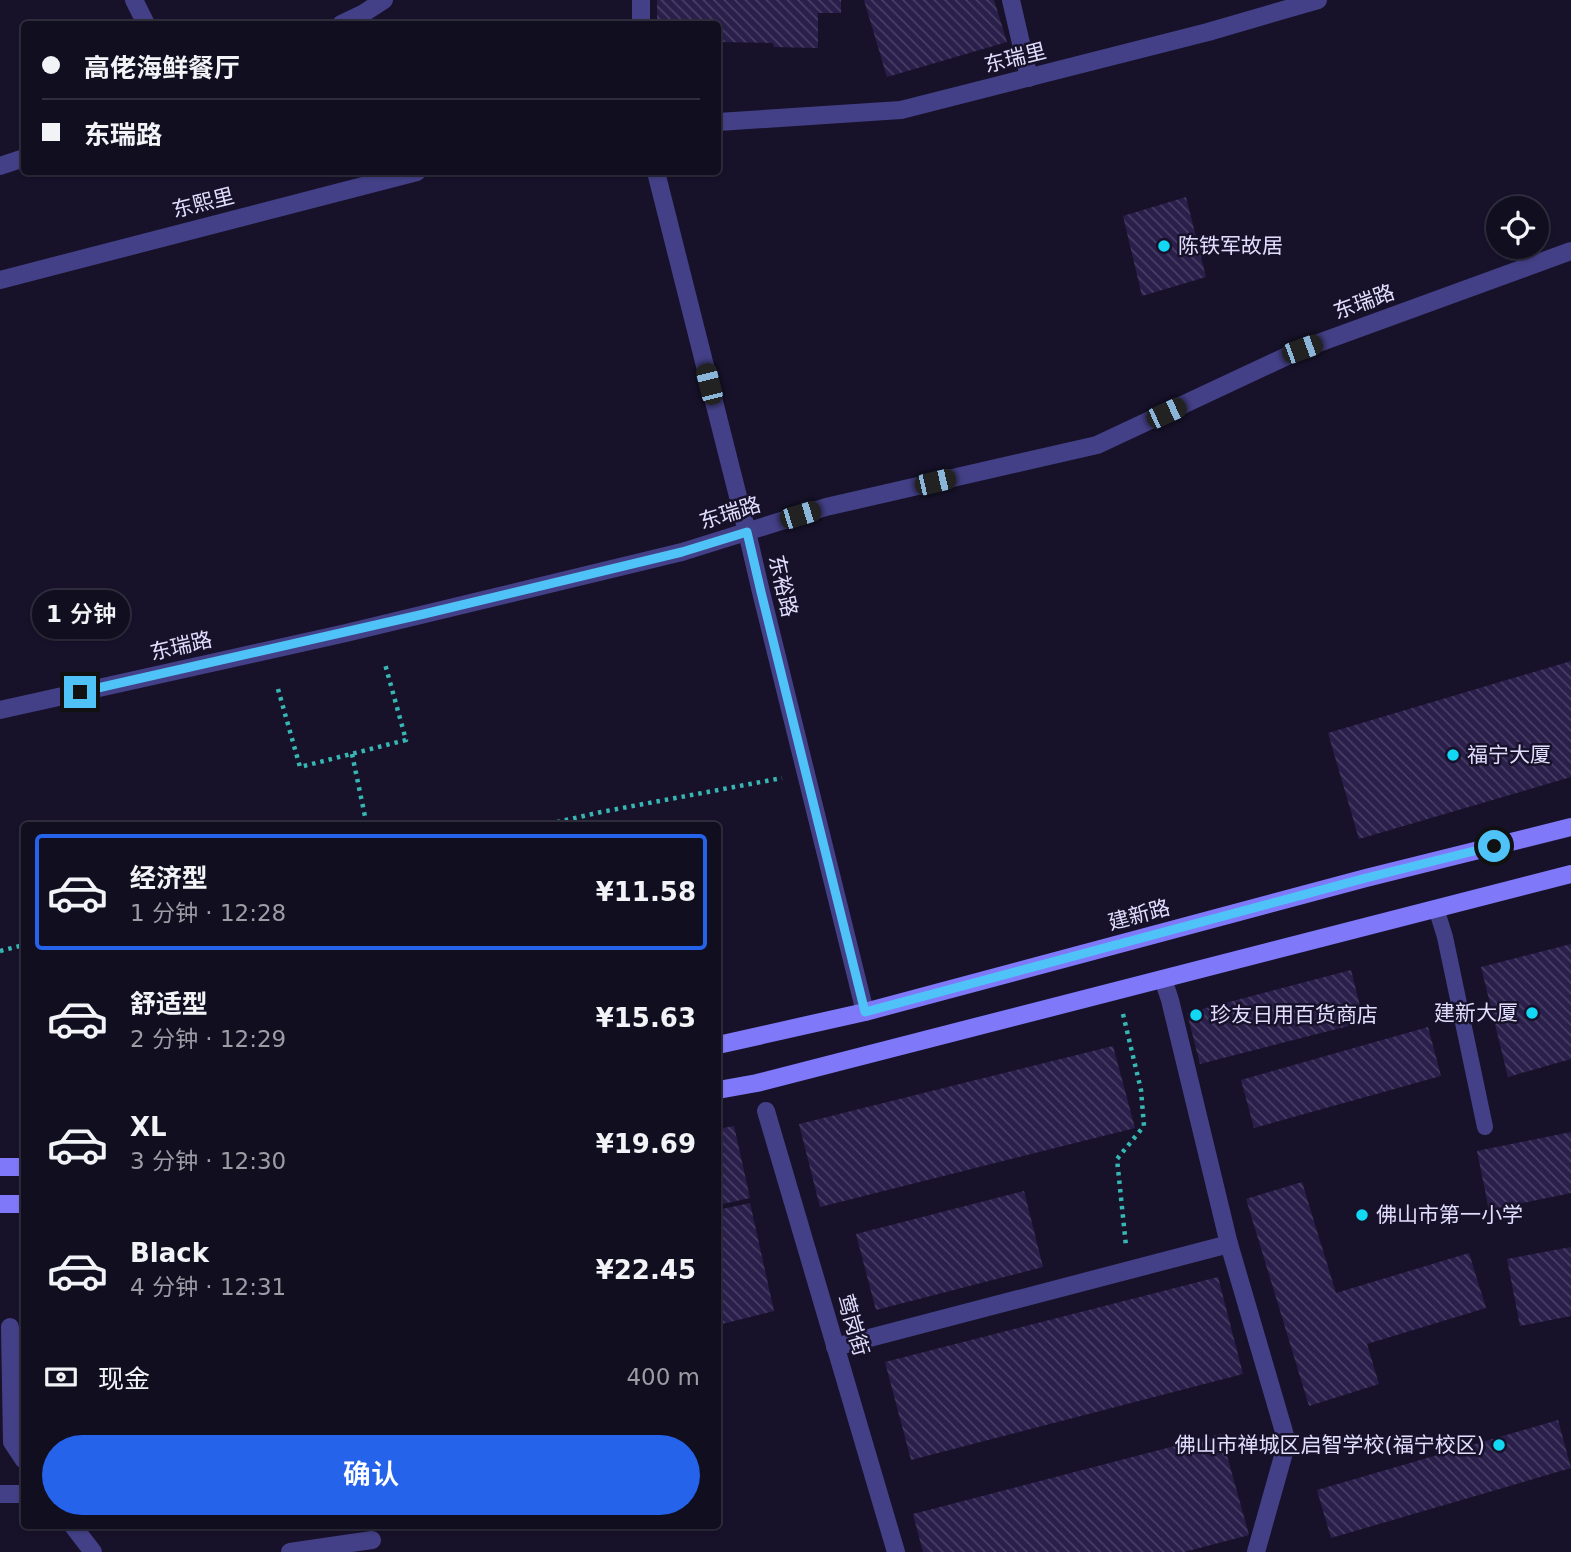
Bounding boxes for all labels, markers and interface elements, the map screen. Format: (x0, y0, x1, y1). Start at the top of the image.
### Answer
street label: 东瑞里 (982, 39, 1048, 77)
text: 高佬海鲜餐厅 (84, 53, 240, 83)
text: 东瑞路 (84, 120, 162, 150)
street label: 东熙里 (170, 184, 236, 222)
map controls (1486, 196, 1549, 259)
button: locate (1486, 196, 1549, 259)
place label: 陈铁军故居 (1178, 234, 1283, 258)
marker: 陈铁军故居 (1156, 238, 1172, 254)
street label: 东瑞路 (1330, 280, 1398, 324)
car (1279, 332, 1326, 366)
car (694, 361, 725, 407)
car (1143, 395, 1190, 431)
car (913, 467, 958, 497)
street label: 东瑞路 (696, 492, 764, 534)
car (777, 499, 824, 531)
street label: 东裕路 (764, 553, 802, 619)
callout: 1 分钟 (31, 590, 129, 640)
text: 1 分钟 (46, 601, 116, 627)
street label: 东瑞路 (148, 627, 214, 665)
route end (64, 676, 96, 708)
place label: 福宁大厦 (1467, 743, 1551, 767)
marker: 福宁大厦 (1445, 747, 1461, 763)
route start (1478, 830, 1510, 862)
icon: car (46, 861, 109, 924)
text: 经济型 (130, 863, 208, 893)
text: ¥11.58 (596, 877, 696, 907)
street label: 建新路 (1105, 895, 1173, 935)
text: 1 分钟 · 12:28 (130, 900, 286, 926)
icon: car (46, 987, 109, 1050)
text: 舒适型 (130, 989, 208, 1019)
place label: 建新大厦 (1434, 1001, 1518, 1025)
text: ¥15.63 (596, 1003, 696, 1033)
place label: 珍友日用百货商店 (1210, 1003, 1378, 1027)
marker: 建新大厦 (1524, 1005, 1540, 1021)
marker: 珍友日用百货商店 (1188, 1007, 1204, 1023)
text: 2 分钟 · 12:29 (130, 1026, 286, 1052)
text: XL (130, 1112, 167, 1142)
icon: car (46, 1113, 109, 1176)
text: ¥19.69 (596, 1129, 696, 1159)
text: 3 分钟 · 12:30 (130, 1148, 286, 1174)
place label: 佛山市第一小学 (1376, 1203, 1523, 1227)
marker: 佛山市第一小学 (1354, 1207, 1370, 1223)
text: Black (130, 1238, 209, 1268)
icon: car (46, 1239, 109, 1302)
text: ¥22.45 (596, 1255, 696, 1285)
text: 4 分钟 · 12:31 (130, 1274, 286, 1300)
street label: 莺岗街 (833, 1291, 873, 1359)
icon: cash (42, 1358, 80, 1396)
text: 现金 (98, 1364, 150, 1394)
text: 400 m (626, 1364, 700, 1390)
place label: 佛山市禅城区启智学校(福宁校区) (1175, 1433, 1485, 1457)
button: 确认 (42, 1435, 700, 1515)
marker: 佛山市禅城区启智学校(福宁校区) (1491, 1437, 1507, 1453)

